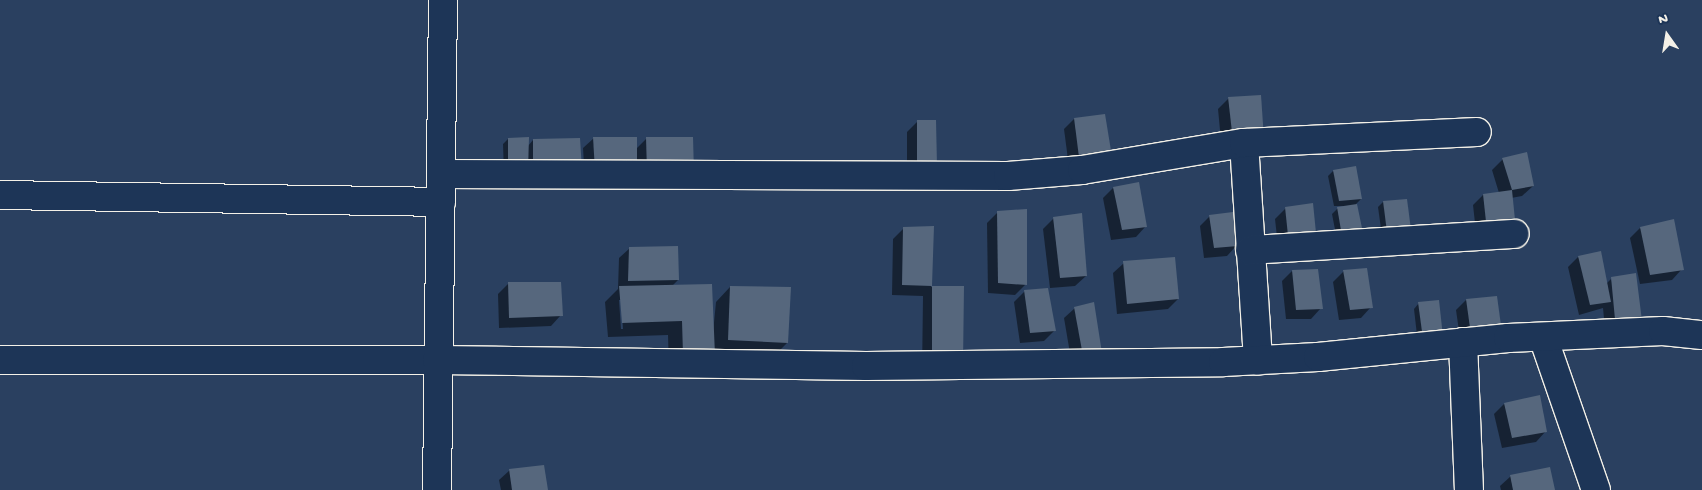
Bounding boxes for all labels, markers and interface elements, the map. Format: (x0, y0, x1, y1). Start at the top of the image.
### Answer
north arrow (1642, 10, 1692, 60)
text: N (1657, 11, 1670, 29)

